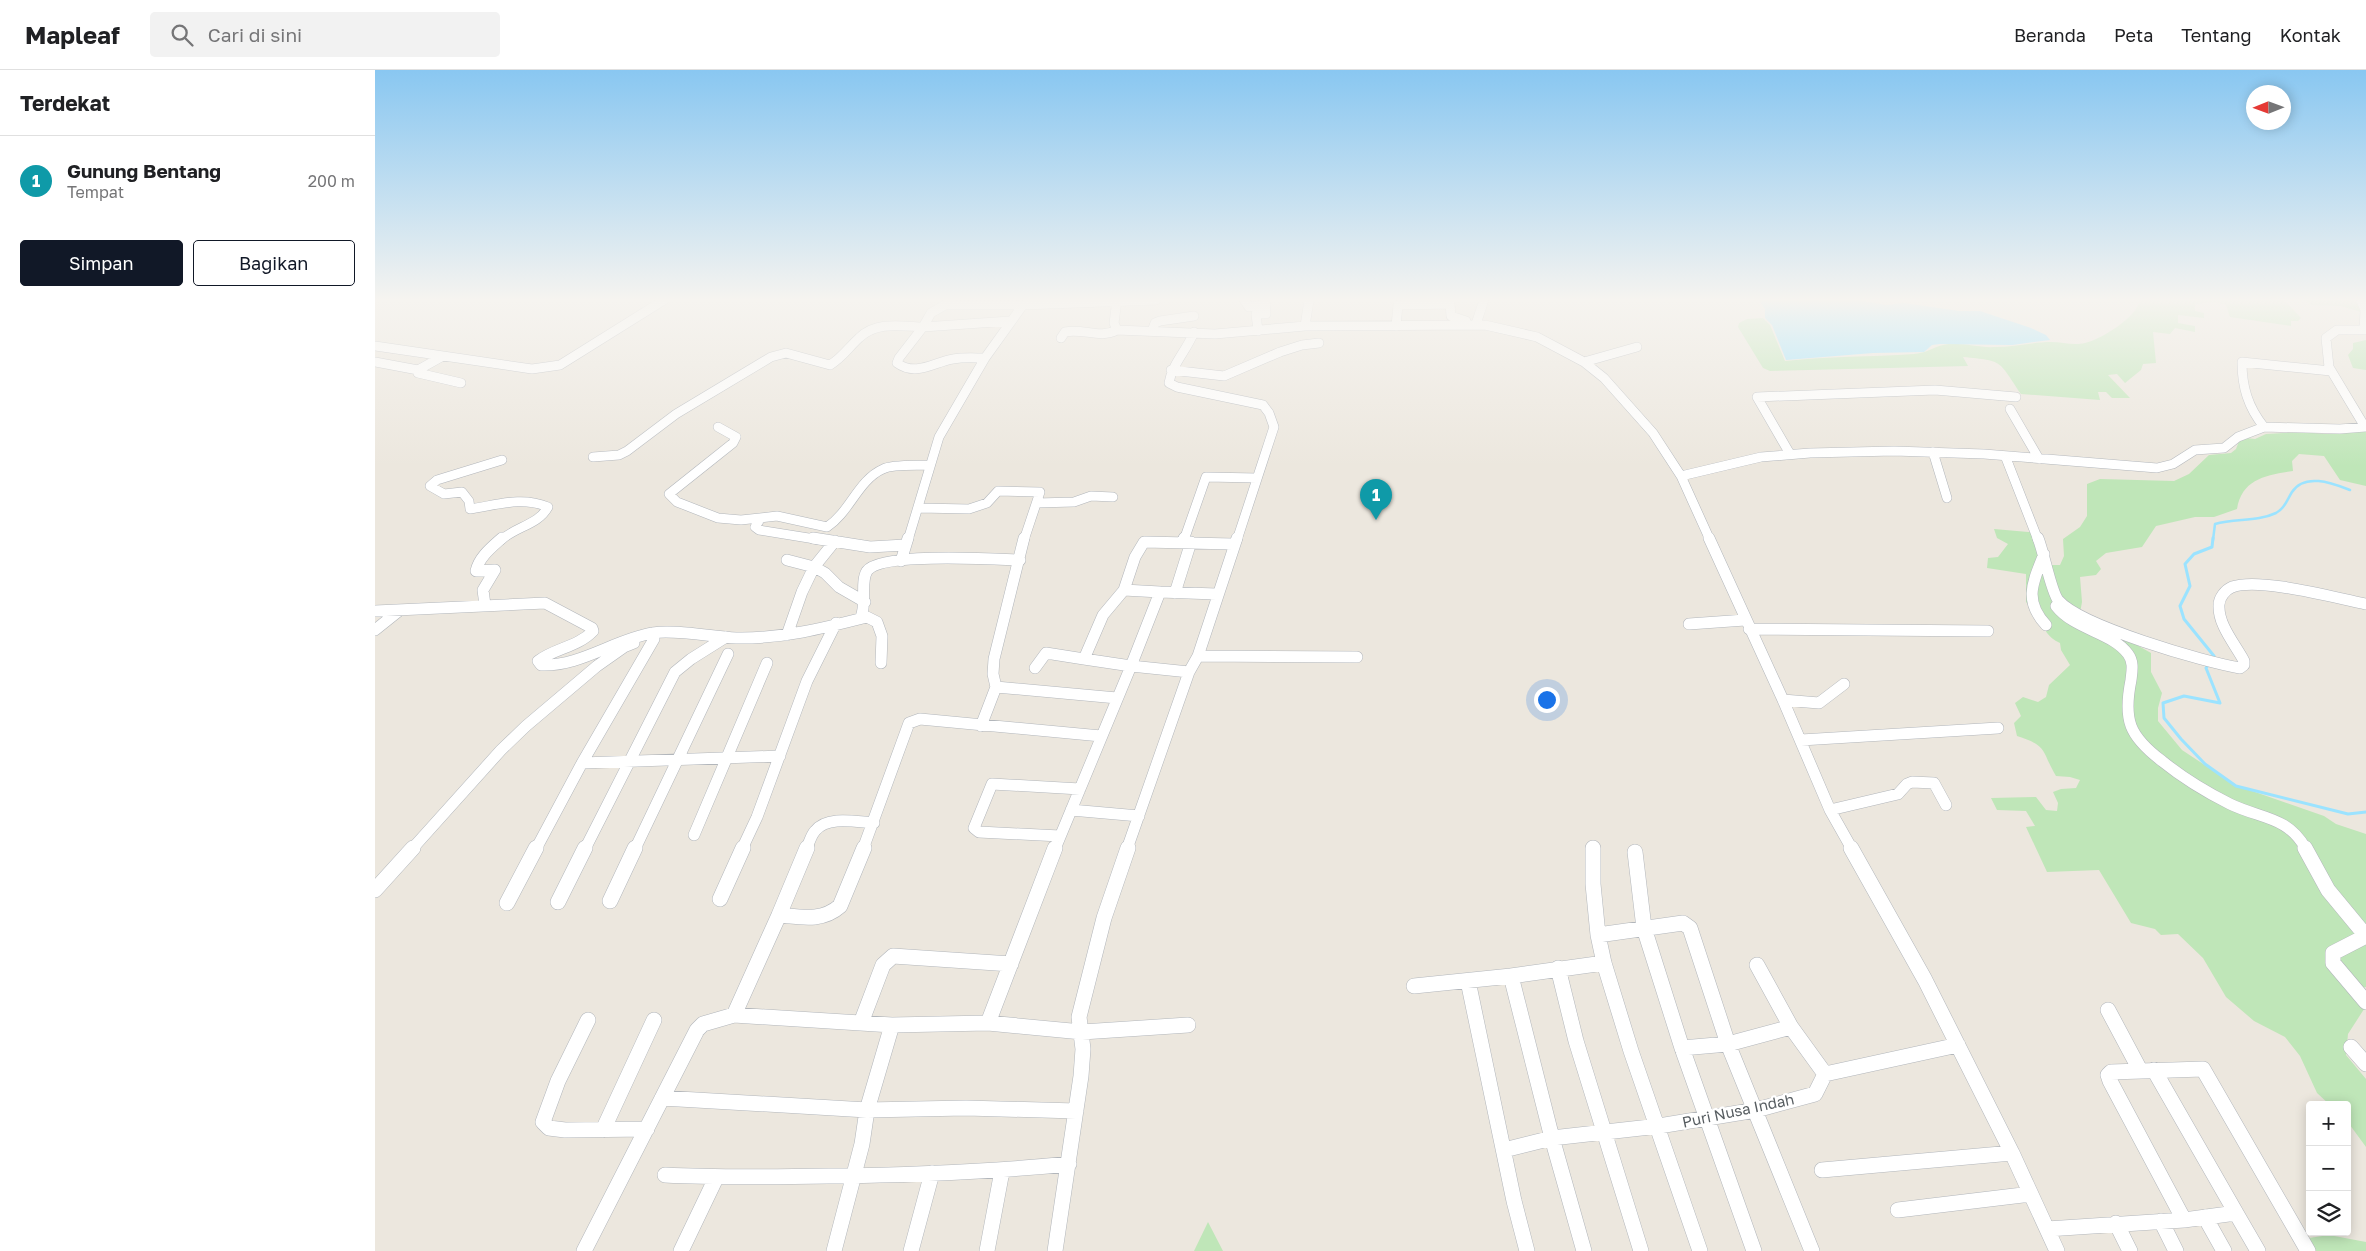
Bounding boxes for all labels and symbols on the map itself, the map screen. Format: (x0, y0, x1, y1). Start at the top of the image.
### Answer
north arrow (2246, 85, 2291, 130)
pin: 1 (1360, 479, 1392, 520)
your location (1534, 687, 1560, 713)
street label: Puri Nusa Indah (1680, 1089, 1796, 1131)

